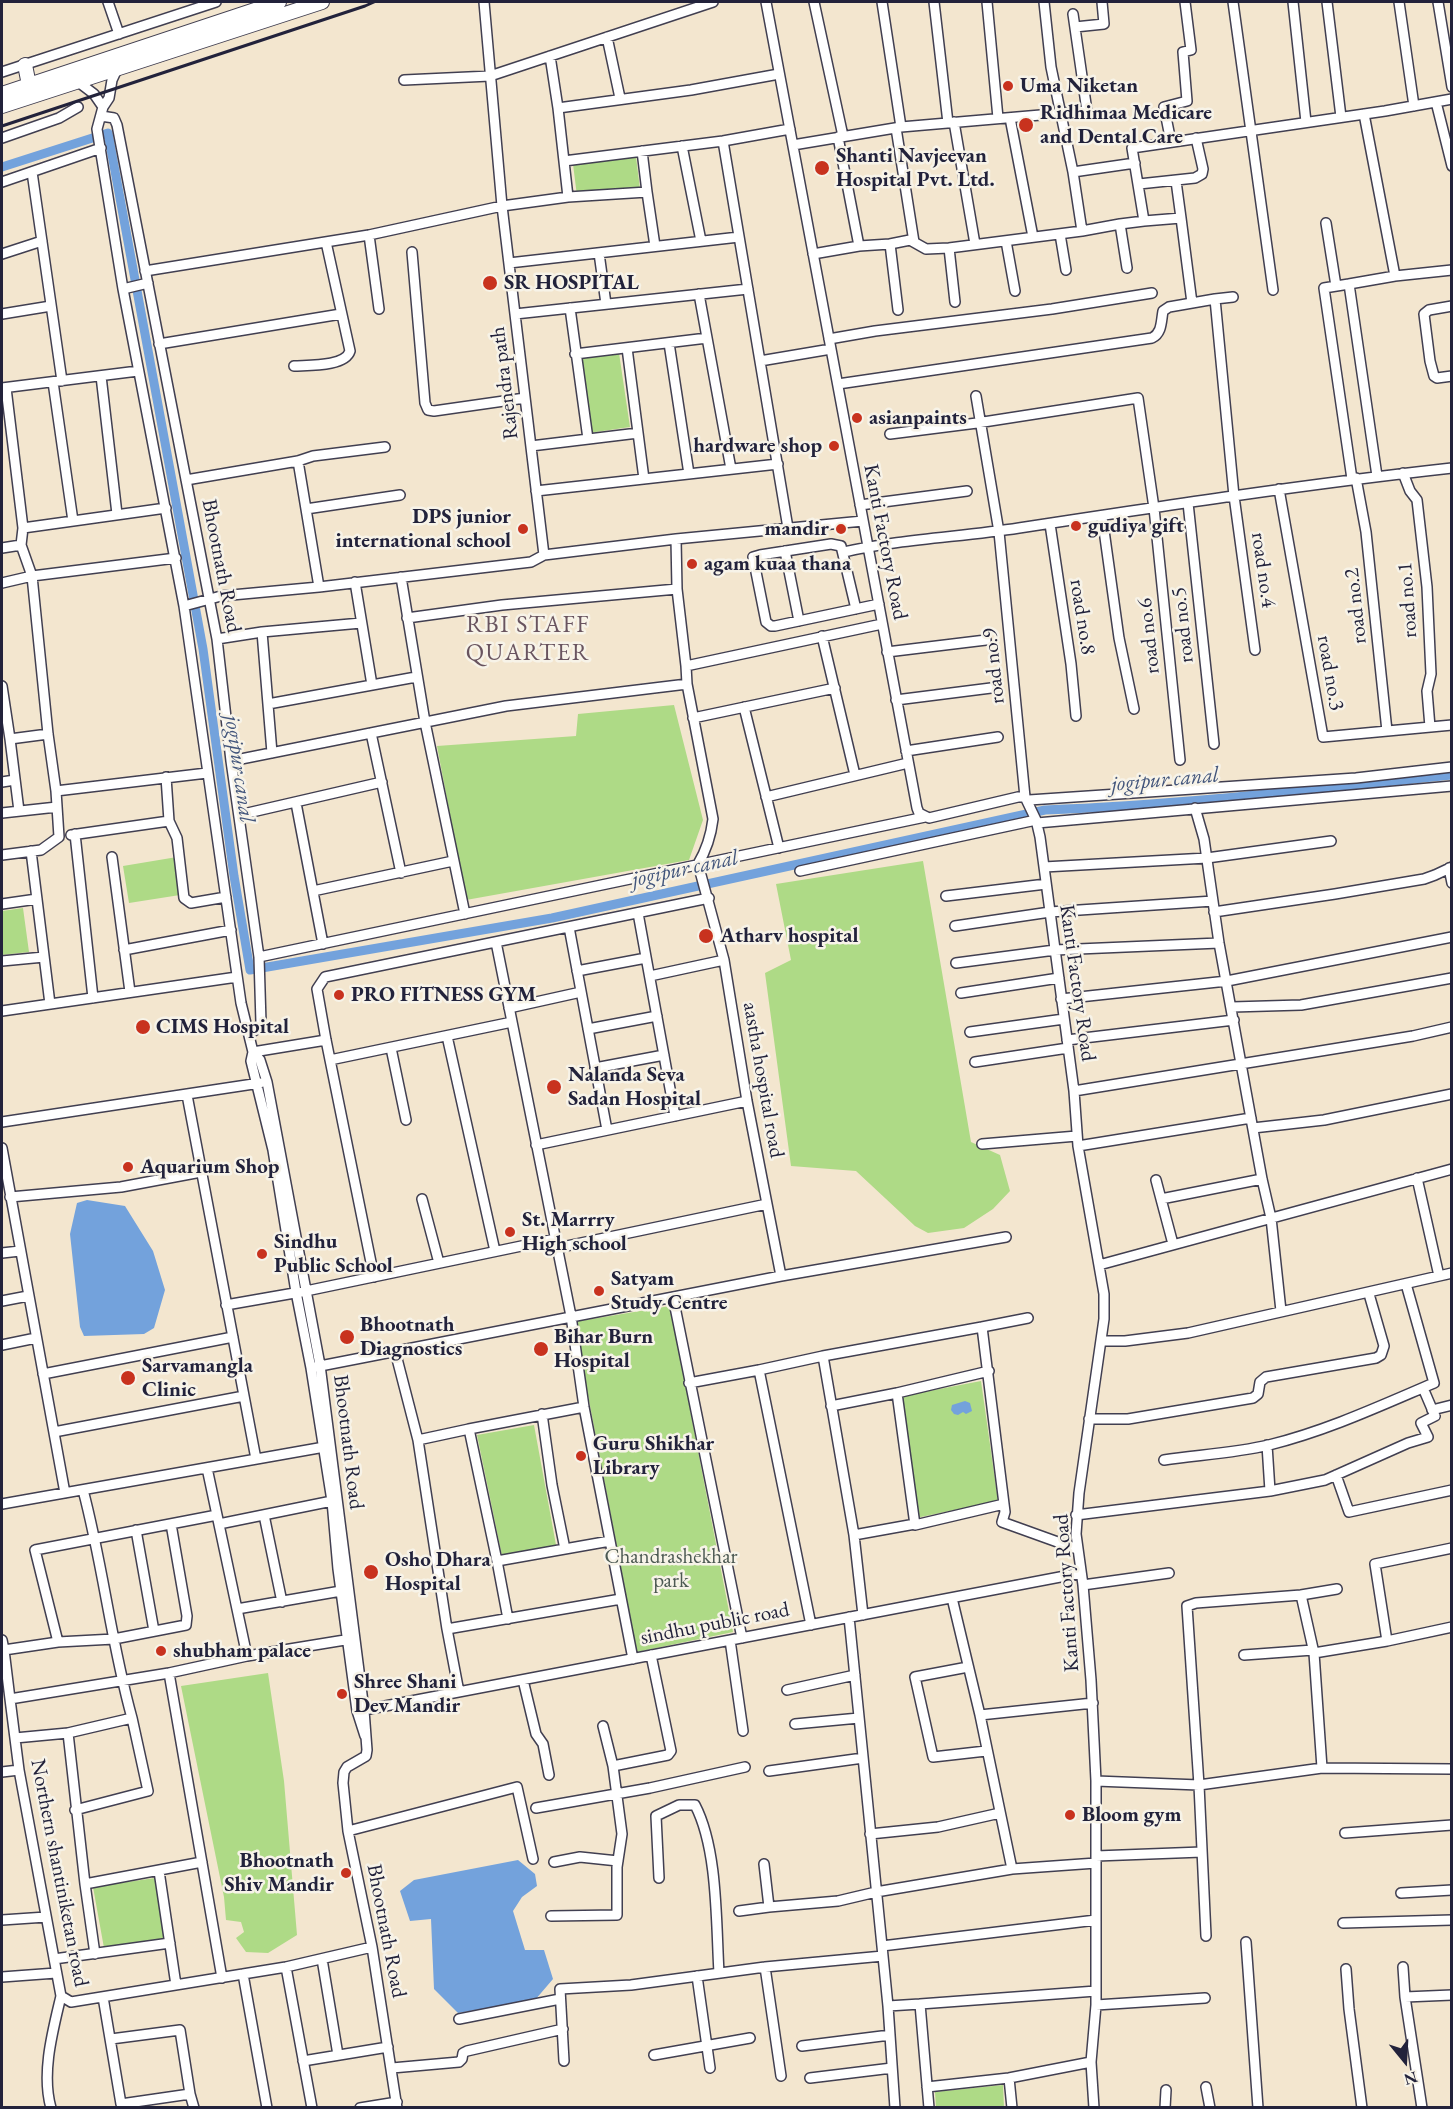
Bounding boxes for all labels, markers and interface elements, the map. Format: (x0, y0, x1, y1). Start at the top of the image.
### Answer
place label: Uma Niketan (1020, 73, 1138, 99)
marker: Uma Niketan (1001, 79, 1015, 93)
place label: Ridhimaa Medicare and Dental Care (1040, 100, 1212, 150)
marker: Ridhimaa Medicare and Dental Care (1017, 116, 1035, 134)
place label: Shanti Navjeevan Hospital Pvt. Ltd. (836, 143, 995, 193)
marker: Shanti Navjeevan Hospital Pvt. Ltd. (813, 159, 831, 177)
place label: SR HOSPITAL (504, 270, 639, 296)
marker: SR HOSPITAL (481, 274, 499, 292)
street label: Rajendra path (486, 325, 524, 441)
place label: asianpaints (869, 405, 967, 431)
marker: asianpaints (850, 411, 864, 425)
place label: hardware shop (693, 433, 822, 459)
marker: hardware shop (827, 439, 841, 453)
street label: Kanti Factory Road (858, 462, 912, 622)
street label: Bhootnath Road (196, 497, 246, 635)
place label: DPS junior international school (336, 504, 511, 554)
place label: gudiya gift (1088, 513, 1184, 539)
place label: mandir (764, 516, 829, 542)
marker: gudiya gift (1069, 519, 1083, 533)
marker: DPS junior international school (516, 522, 530, 536)
marker: mandir (834, 522, 848, 536)
street label: road no.4 (1245, 531, 1281, 609)
place label: agam kuaa thana (704, 551, 851, 577)
marker: agam kuaa thana (685, 557, 699, 571)
street label: road no.1 (1393, 561, 1423, 639)
street label: road no.2 (1339, 567, 1373, 645)
street label: road no.8 (1064, 577, 1100, 657)
street label: road no.5 (1166, 586, 1200, 664)
street label: road no.6 (1132, 597, 1166, 675)
district label: RBI STAFF QUARTER (466, 611, 590, 667)
street label: road no.9 (977, 627, 1011, 705)
street label: road no.3 (1311, 633, 1349, 713)
water label: jogipur canal (218, 714, 260, 824)
water label: jogipur canal (1110, 762, 1220, 798)
water label: jogipur canal (629, 845, 741, 893)
street label: Kanti Factory Road (1054, 903, 1100, 1063)
place label: Atharv hospital (720, 923, 858, 949)
marker: Atharv hospital (697, 927, 715, 945)
place label: PRO FITNESS GYM (351, 982, 536, 1008)
marker: PRO FITNESS GYM (332, 988, 346, 1002)
street label: aastha hospital road (737, 1000, 789, 1160)
place label: CIMS Hospital (156, 1014, 289, 1040)
marker: CIMS Hospital (134, 1018, 152, 1036)
place label: Nalanda Seva Sadan Hospital (568, 1062, 701, 1112)
marker: Nalanda Seva Sadan Hospital (545, 1078, 563, 1096)
place label: Aquarium Shop (140, 1154, 279, 1180)
marker: Aquarium Shop (121, 1160, 135, 1174)
place label: St. Marrry High school (522, 1207, 627, 1257)
marker: St. Marrry High school (503, 1225, 517, 1239)
place label: Sindhu Public School (274, 1229, 393, 1279)
marker: Sindhu Public School (255, 1247, 269, 1261)
place label: Satyam Study Centre (611, 1266, 728, 1316)
marker: Satyam Study Centre (592, 1284, 606, 1298)
place label: Bhootnath Diagnostics (360, 1312, 462, 1362)
place label: Bihar Burn Hospital (554, 1324, 653, 1374)
marker: Bhootnath Diagnostics (338, 1328, 356, 1346)
marker: Bihar Burn Hospital (532, 1340, 550, 1358)
place label: Sarvamangla Clinic (142, 1353, 253, 1403)
marker: Sarvamangla Clinic (119, 1369, 137, 1387)
street label: Bhootnath Road (327, 1373, 369, 1511)
place label: Guru Shikhar Library (593, 1431, 714, 1481)
marker: Guru Shikhar Library (574, 1449, 588, 1463)
street label: Kanti Factory Road (1049, 1513, 1085, 1673)
park label: Chandrashekhar park (604, 1544, 738, 1594)
place label: Osho Dhara Hospital (385, 1547, 491, 1597)
marker: Osho Dhara Hospital (362, 1563, 380, 1581)
street label: sindhu public road (638, 1597, 792, 1651)
place label: shubham palace (173, 1638, 311, 1664)
marker: shubham palace (154, 1644, 168, 1658)
place label: Shree Shani Dev Mandir (354, 1669, 460, 1719)
marker: Shree Shani Dev Mandir (335, 1687, 349, 1701)
street label: Northern shantiniketan road (25, 1757, 93, 1989)
place label: Bloom gym (1082, 1802, 1181, 1828)
marker: Bloom gym (1063, 1808, 1077, 1822)
place label: Bhootnath Shiv Mandir (224, 1848, 334, 1898)
street label: Bhootnath Road (361, 1862, 411, 2000)
marker: Bhootnath Shiv Mandir (339, 1866, 353, 1880)
north arrow (1375, 2031, 1435, 2091)
text: N (1401, 2067, 1420, 2091)

